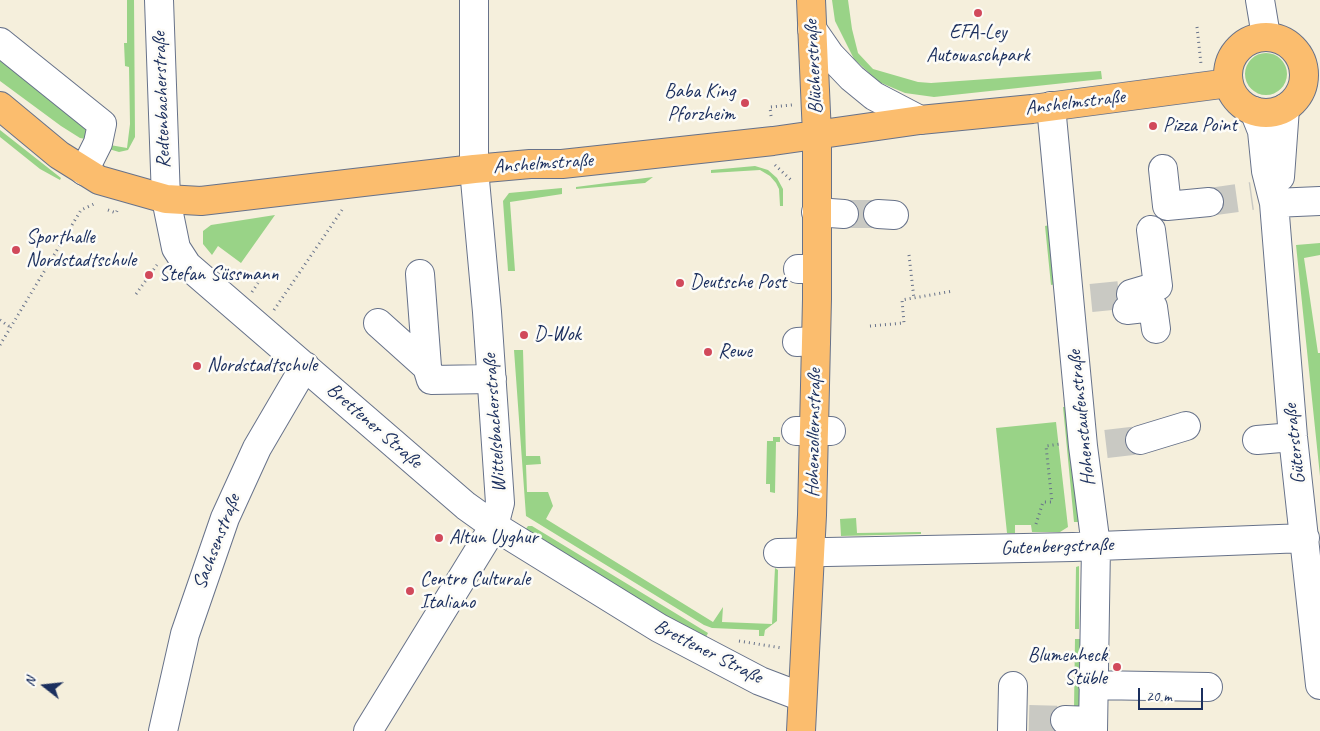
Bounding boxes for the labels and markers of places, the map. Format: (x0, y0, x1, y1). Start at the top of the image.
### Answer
marker: EFA-Ley Autowaschpark (972, 7, 984, 19)
place label: EFA-Ley Autowaschpark (926, 21, 1030, 68)
place label: Baba King Pforzheim (664, 80, 735, 127)
marker: Baba King Pforzheim (739, 97, 751, 109)
place label: Pizza Point (1163, 114, 1237, 138)
marker: Pizza Point (1147, 120, 1159, 132)
place label: Sporthalle Nordstadtschule (26, 226, 136, 273)
marker: Sporthalle Nordstadtschule (10, 244, 22, 256)
place label: Stefan Süssmann (159, 263, 279, 287)
marker: Stefan Süssmann (143, 269, 155, 281)
place label: Deutsche Post (690, 271, 786, 295)
marker: Deutsche Post (674, 277, 686, 289)
place label: D-Wok (534, 323, 581, 347)
marker: D-Wok (518, 329, 530, 341)
place label: Rewe (718, 340, 752, 364)
marker: Rewe (702, 346, 714, 358)
place label: Nordstadtschule (207, 354, 317, 378)
marker: Nordstadtschule (191, 360, 203, 372)
place label: Altun Uyghur (449, 526, 538, 550)
marker: Altun Uyghur (433, 532, 445, 544)
place label: Centro Culturale Italiano (420, 568, 530, 615)
marker: Centro Culturale Italiano (404, 585, 416, 597)
place label: Blumenheck Stüble (1028, 644, 1107, 691)
marker: Blumenheck Stüble (1111, 661, 1123, 673)

